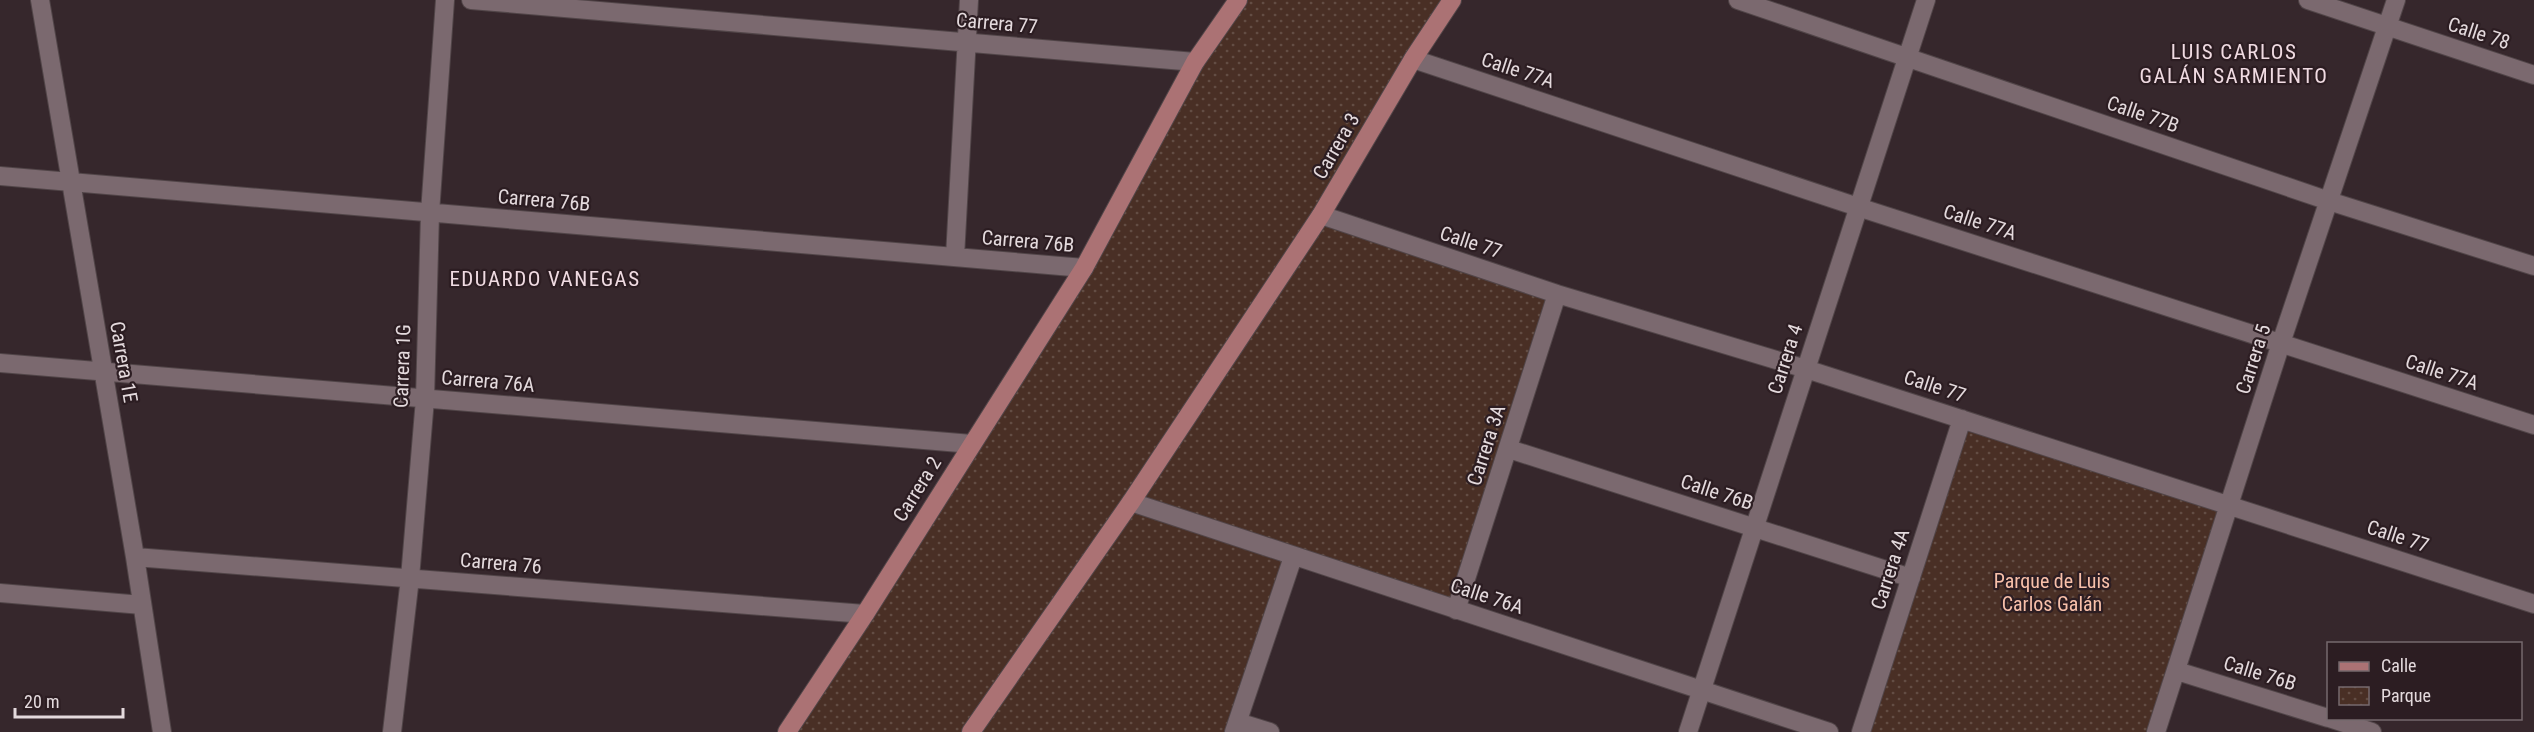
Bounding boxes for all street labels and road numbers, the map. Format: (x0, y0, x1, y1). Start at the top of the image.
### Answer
street label: Carrera 77 (955, 7, 1039, 39)
street label: Calle 78 (2445, 12, 2513, 54)
street label: Calle 77A (1478, 47, 1558, 93)
street label: Calle 77B (2104, 90, 2182, 138)
street label: Carrera 3 (1308, 109, 1364, 183)
street label: Carrera 76B (497, 184, 591, 216)
street label: Calle 77A (1940, 199, 2020, 245)
street label: Calle 77 (1437, 221, 1505, 263)
street label: Carrera 76B (981, 225, 1075, 257)
street label: Carrera 1E (105, 320, 143, 405)
street label: Carrera 4 (1762, 321, 1808, 397)
street label: Carrera 5 (2230, 321, 2276, 397)
street label: Carrera 1G (389, 324, 415, 408)
street label: Calle 77A (2402, 349, 2482, 395)
street label: Carrera 76A (440, 365, 536, 397)
street label: Calle 77 (1901, 365, 1969, 407)
street label: Carrera 3A (1462, 401, 1510, 488)
street label: Carrera 2 (888, 452, 946, 526)
street label: Calle 76B (1678, 469, 1756, 515)
street label: Calle 77 (2364, 515, 2432, 557)
street label: Carrera 4A (1866, 525, 1914, 612)
street label: Carrera 76 (459, 547, 543, 579)
street label: Calle 76A (1447, 573, 1527, 619)
street label: Calle 76B (2221, 651, 2299, 695)

